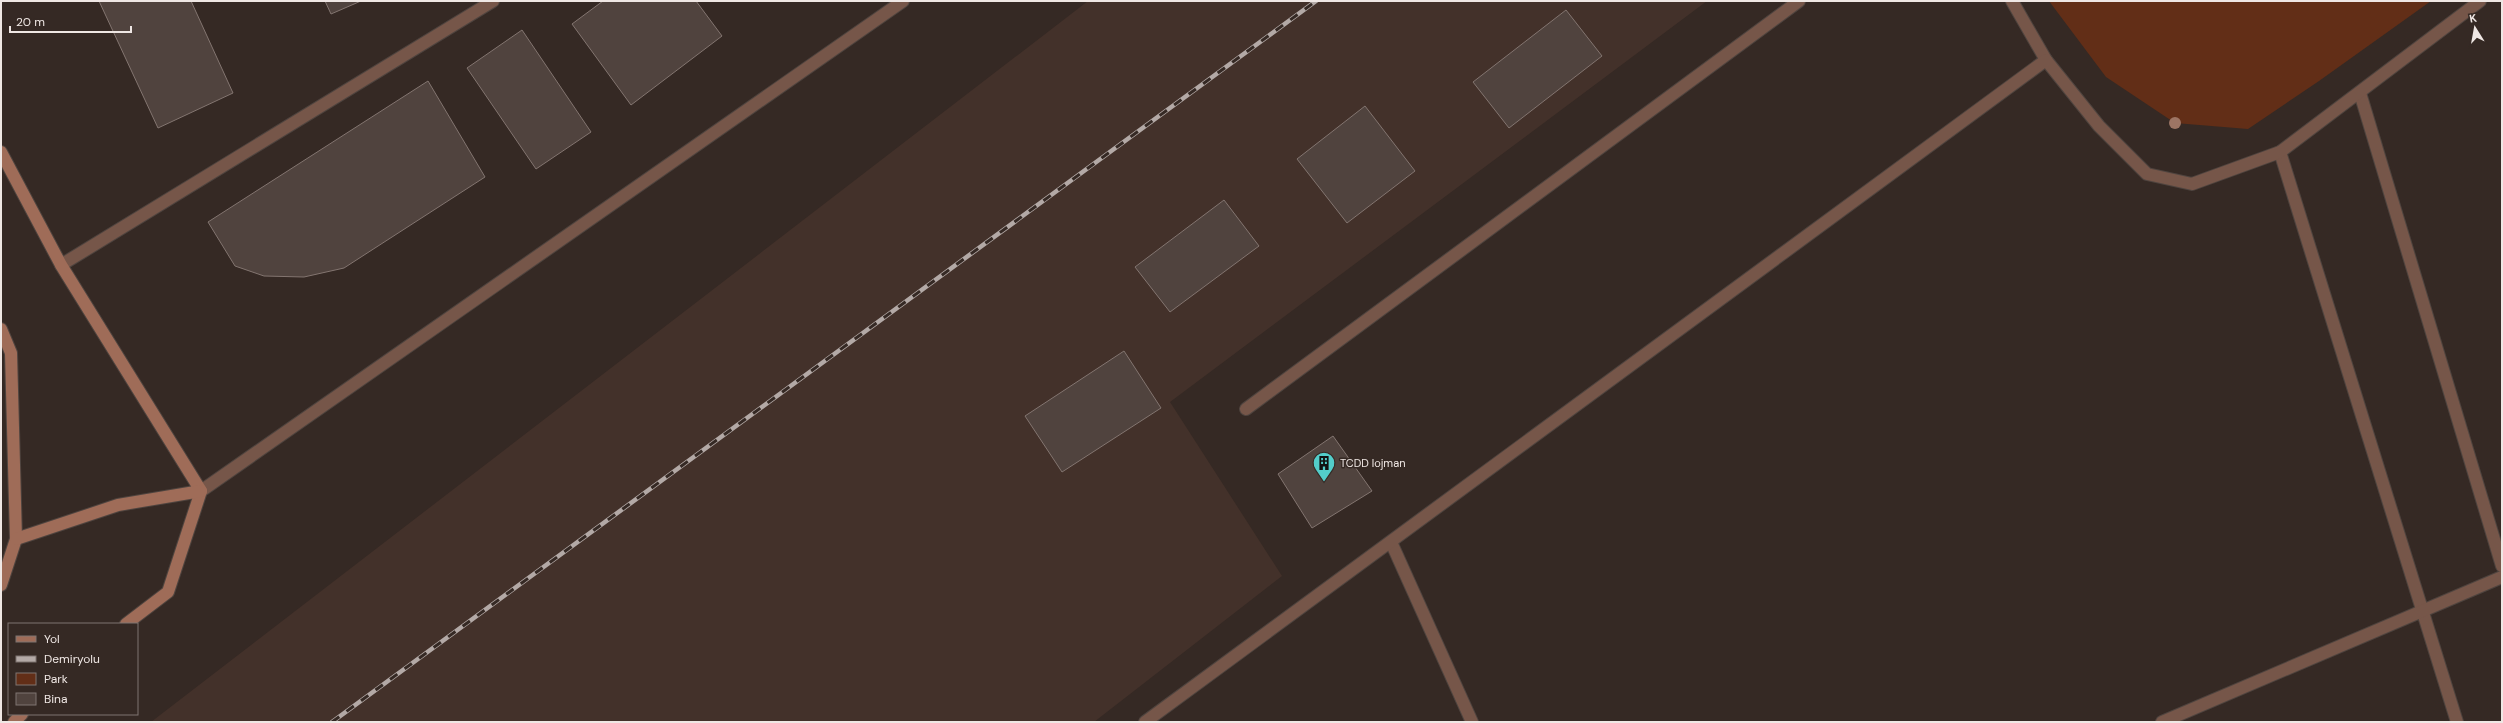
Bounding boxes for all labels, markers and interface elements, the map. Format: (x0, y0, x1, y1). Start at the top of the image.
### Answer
scale bar (10, 8, 131, 34)
north arrow (2455, 8, 2495, 48)
text: K (2468, 11, 2478, 26)
text: 20 m (16, 14, 45, 30)
building icon: TCDD lojman (1311, 450, 1337, 483)
place label: TCDD lojman (1340, 456, 1405, 470)
legend (8, 623, 138, 715)
text: Yol (44, 631, 60, 647)
text: Demiryolu (44, 651, 100, 667)
text: Park (44, 671, 68, 687)
text: Bina (44, 691, 68, 707)

